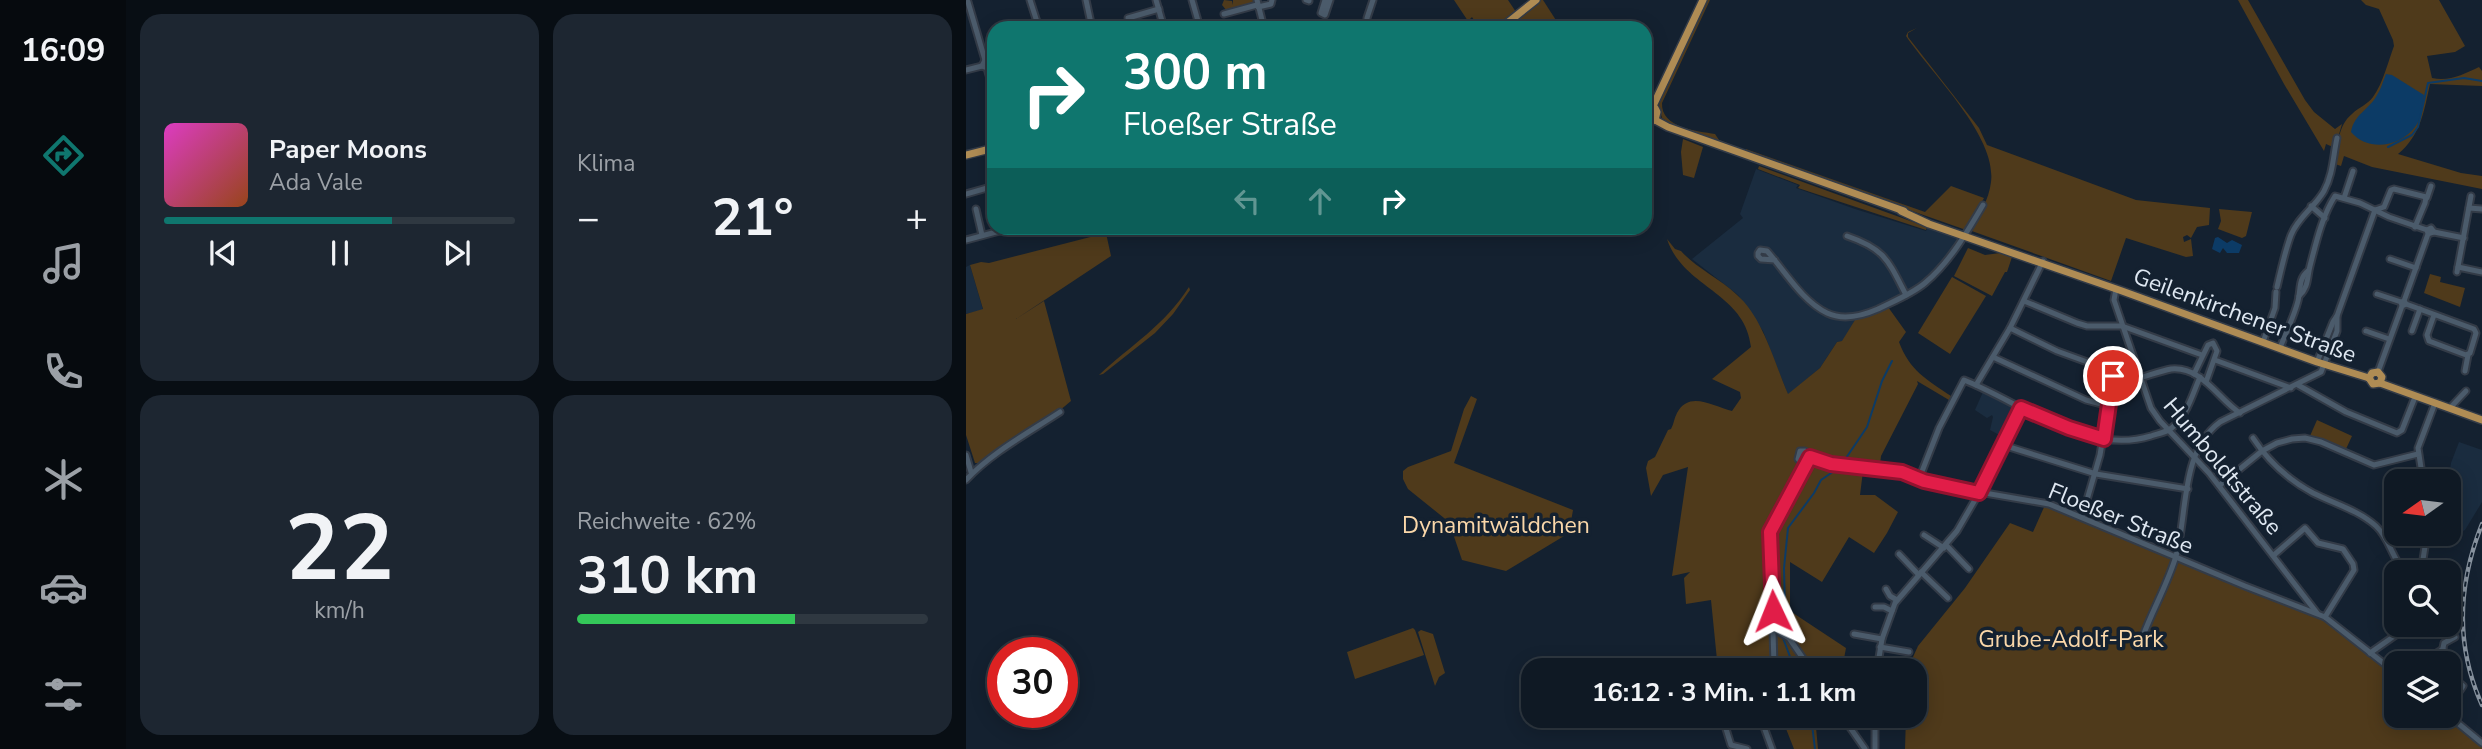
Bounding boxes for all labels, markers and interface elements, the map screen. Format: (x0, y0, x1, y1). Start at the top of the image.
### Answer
text: 16:09 (21, 29, 105, 72)
text: 300 m (1123, 39, 1267, 106)
icon: right (1008, 49, 1099, 140)
text: Floeßer Straße (1123, 103, 1337, 146)
icon: directions (39, 131, 88, 180)
text: Paper Moons (269, 132, 427, 167)
text: Klima (577, 148, 635, 179)
text: Ada Vale (269, 167, 363, 198)
text: 21° (711, 182, 794, 253)
icon: left (1228, 182, 1266, 220)
icon: ahead (1301, 182, 1339, 220)
icon: right (1374, 182, 1412, 220)
text: − (577, 193, 600, 244)
text: + (905, 193, 928, 244)
icon: previous (204, 234, 242, 272)
icon: pause (321, 234, 359, 272)
icon: next (438, 234, 476, 272)
icon: music (39, 239, 88, 288)
street label: Geilenkirchener Straße (2129, 261, 2361, 370)
pin (2083, 346, 2143, 406)
icon: phone (39, 347, 88, 396)
icon: arrive (2094, 357, 2132, 395)
street label: Humboldtstraße (2156, 391, 2289, 541)
icon: climate (39, 455, 88, 504)
north arrow (2384, 469, 2460, 546)
map controls (2384, 469, 2461, 728)
street label: Floeßer Straße (2044, 475, 2198, 562)
text: 22 (285, 487, 394, 611)
text: Reichweite · 62% (577, 506, 756, 537)
park label: Dynamitwäldchen (1402, 510, 1590, 541)
text: 310 km (577, 540, 758, 611)
button: search (2384, 560, 2461, 637)
icon: car (39, 563, 88, 612)
position arrow (1736, 574, 1810, 648)
text: km/h (314, 595, 365, 626)
park label: Grube-Adolf-Park (1978, 624, 2164, 655)
speed limit sign: 30 (987, 637, 1078, 728)
button: layers (2384, 651, 2461, 728)
icon: filters (39, 670, 88, 719)
text: 16:12 · 3 Min. · 1.1 km (1592, 675, 1856, 710)

